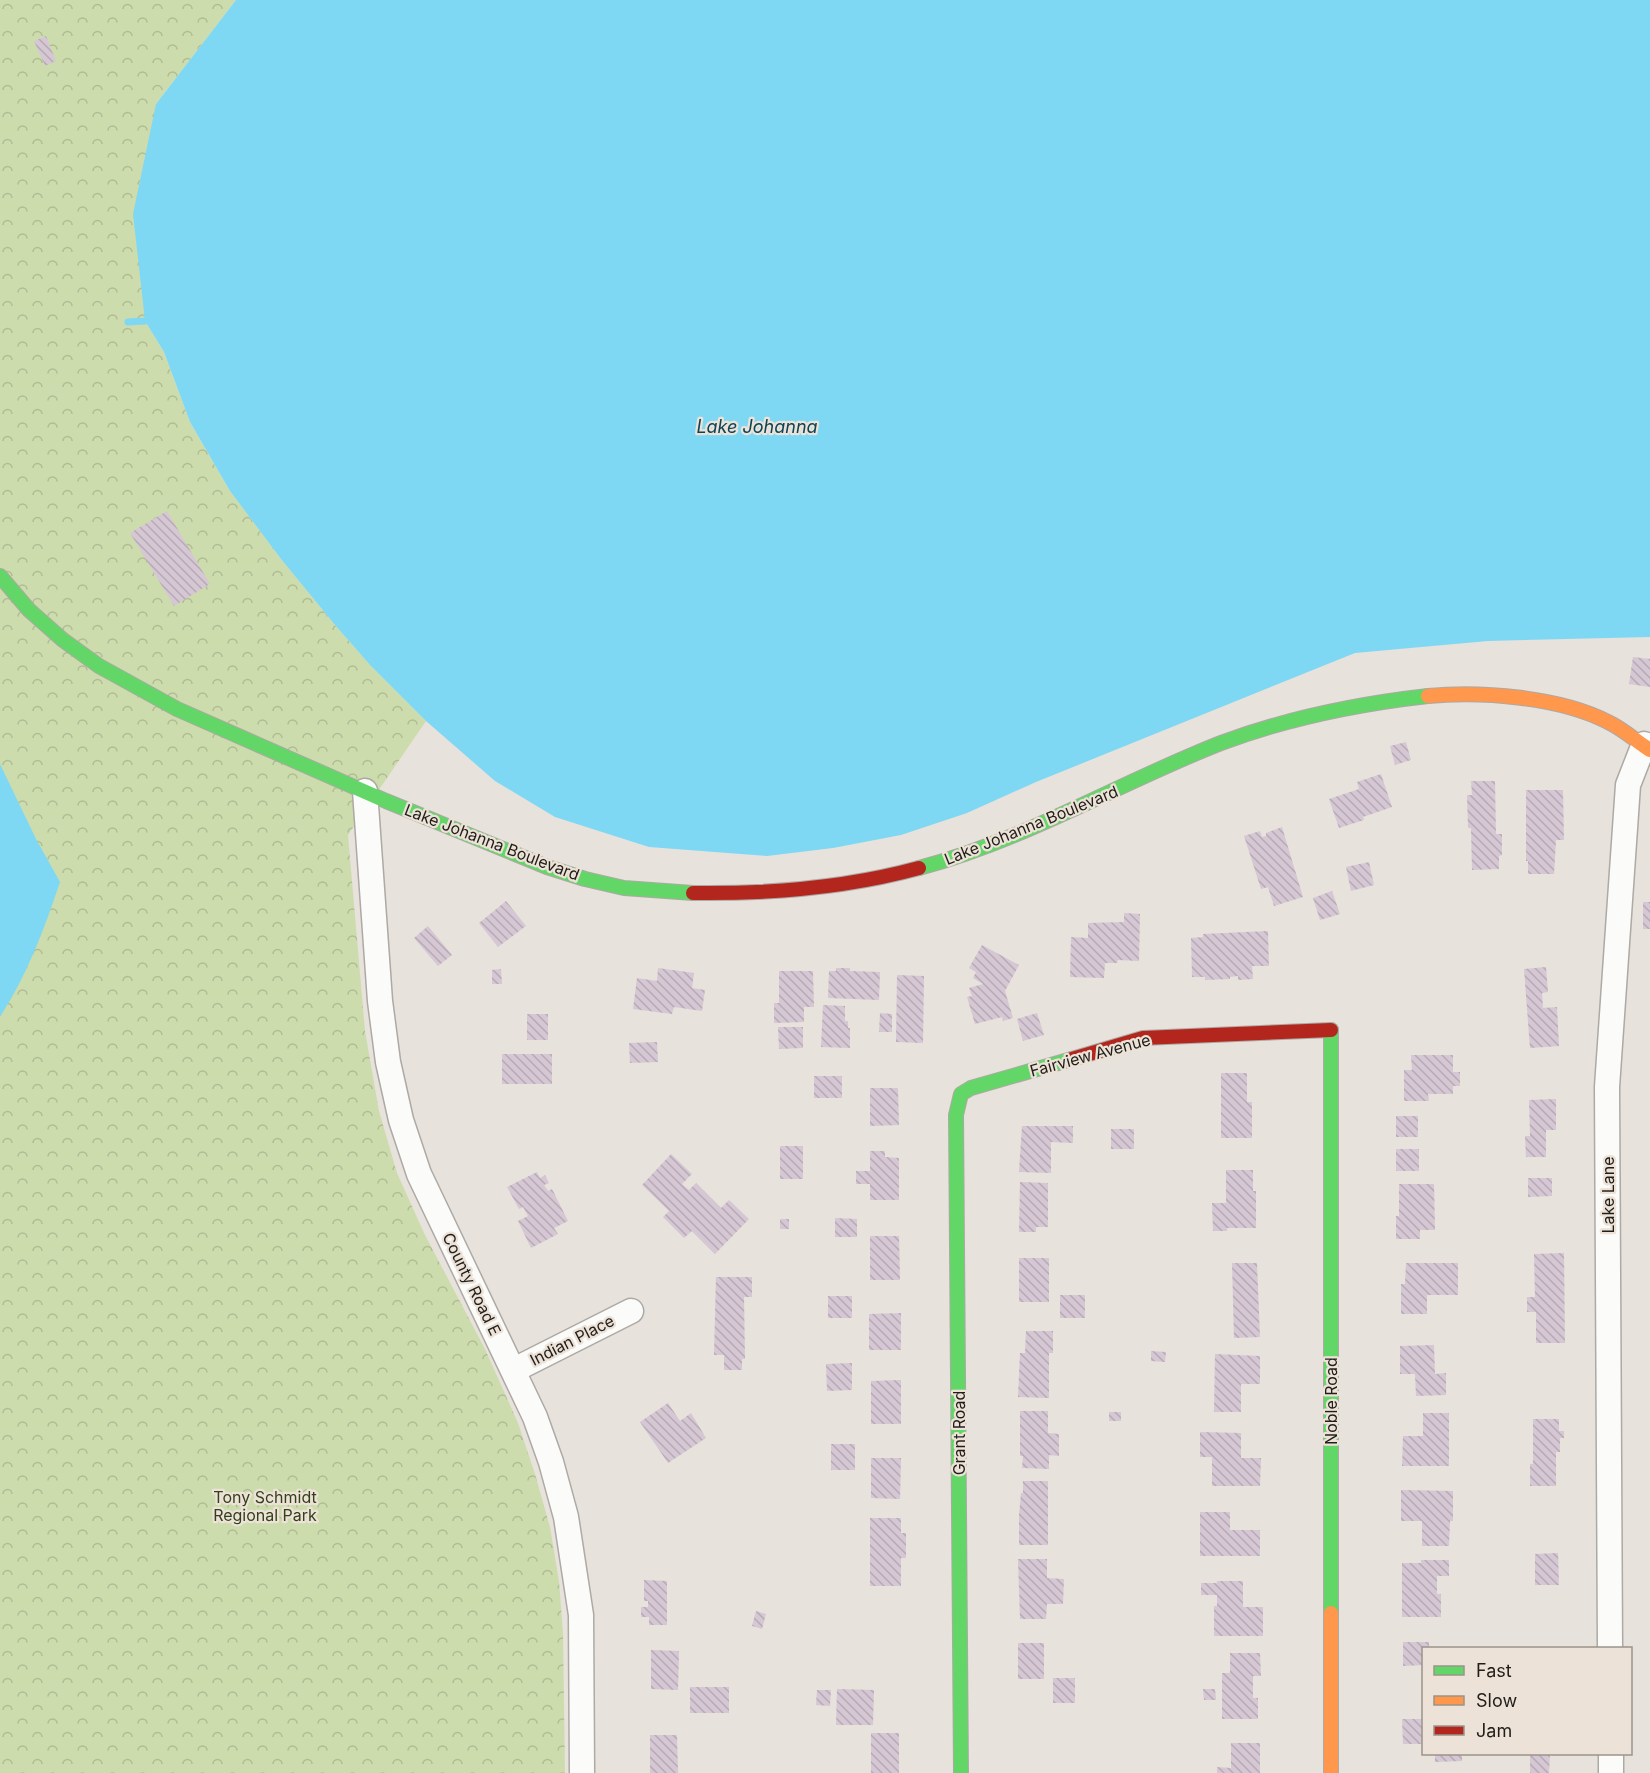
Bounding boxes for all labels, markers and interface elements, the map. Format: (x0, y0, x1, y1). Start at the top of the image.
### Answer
water label: Lake Johanna (696, 416, 818, 437)
street label: Lake Johanna Boulevard (941, 781, 1121, 869)
street label: Lake Johanna Boulevard (402, 799, 582, 885)
street label: Fairview Avenue (1028, 1029, 1152, 1081)
street label: Lake Lane (1598, 1156, 1618, 1234)
street label: County Road E (438, 1229, 506, 1339)
street label: Indian Place (527, 1310, 617, 1370)
street label: Noble Road (1321, 1357, 1341, 1445)
street label: Grant Road (949, 1391, 969, 1475)
park label: Tony Schmidt Regional Park (213, 1487, 317, 1525)
legend (1422, 1647, 1632, 1755)
text: Fast (1476, 1660, 1512, 1681)
text: Slow (1476, 1690, 1517, 1711)
text: Jam (1476, 1720, 1512, 1741)

